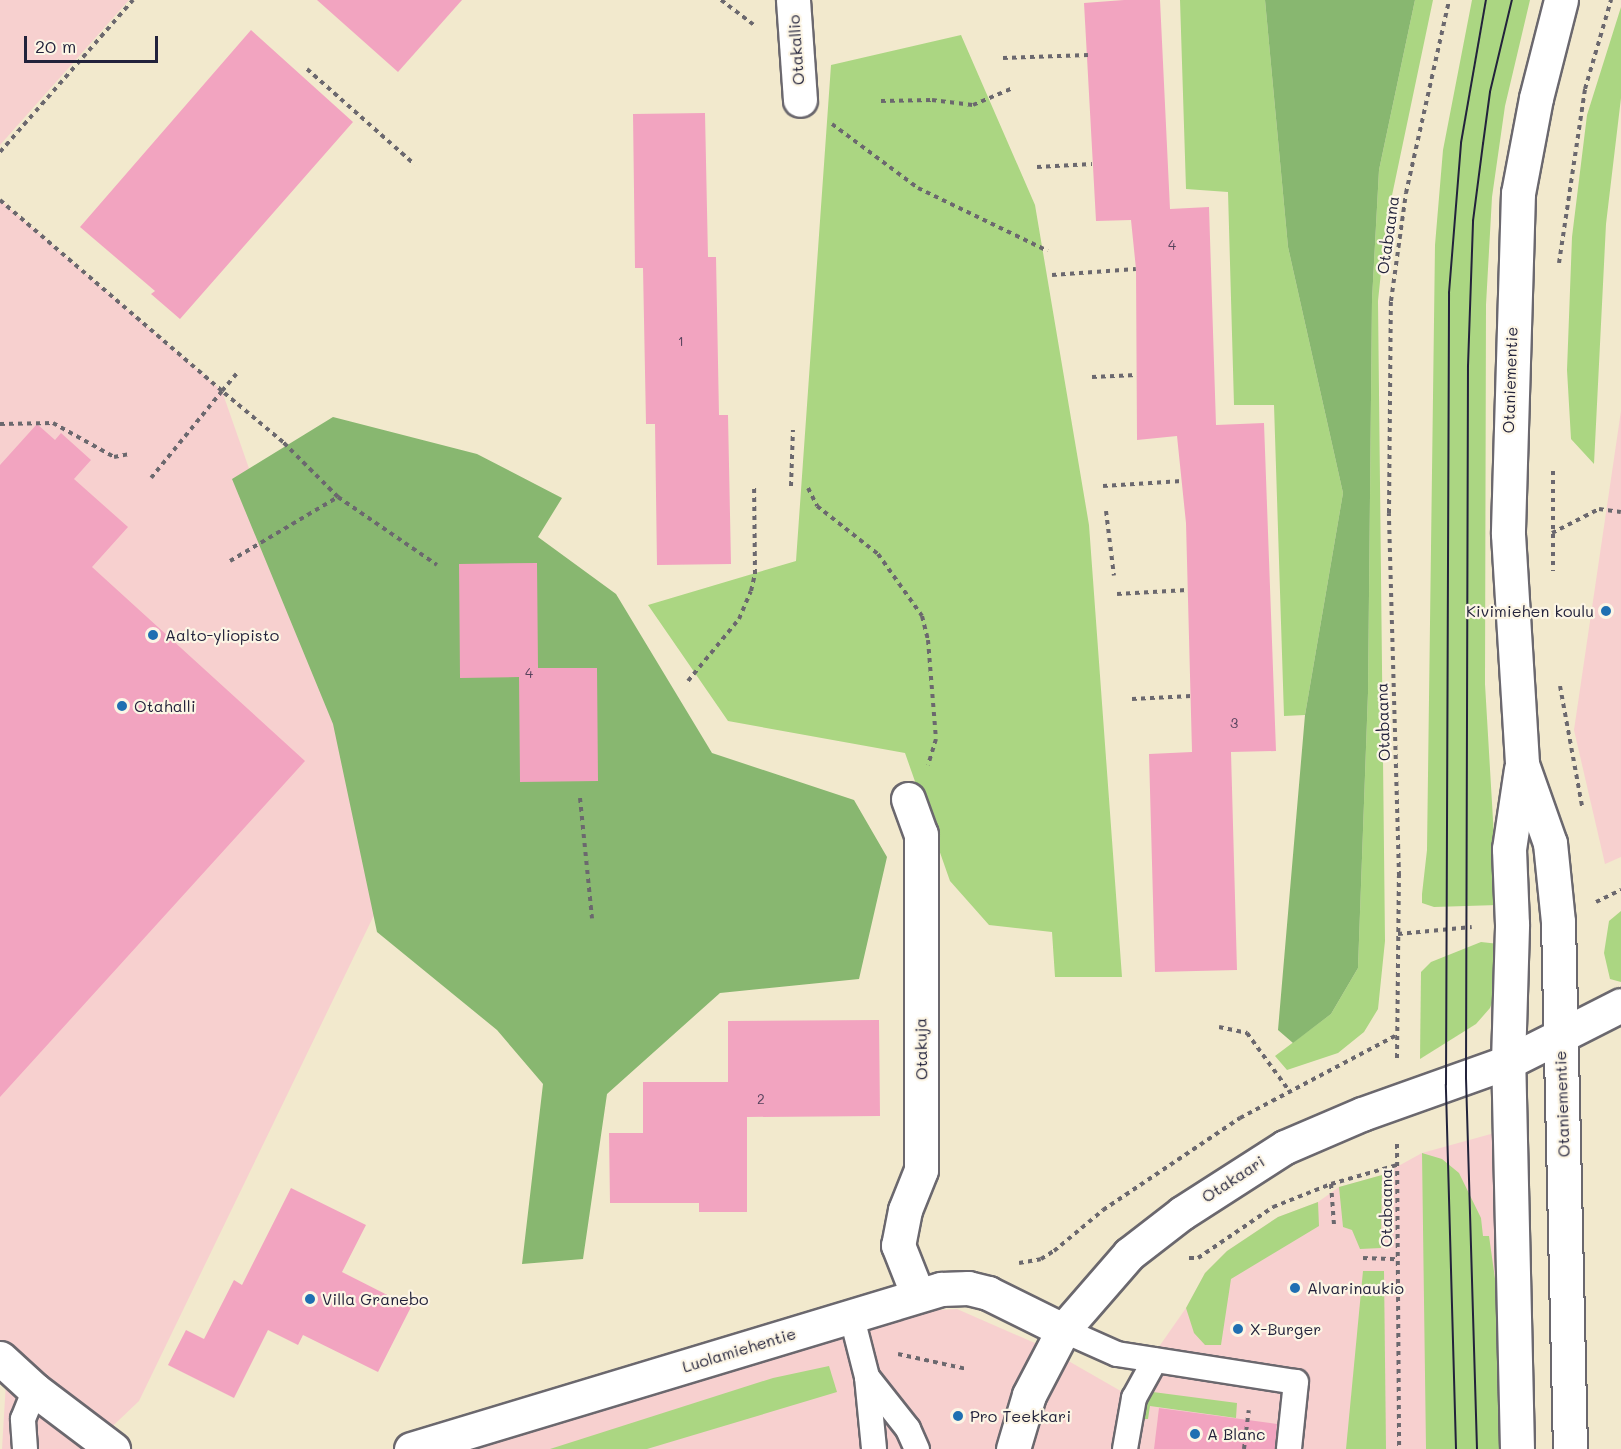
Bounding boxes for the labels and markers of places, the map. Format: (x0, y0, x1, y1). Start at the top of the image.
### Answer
place label: Kivimiehen koulu (1466, 601, 1594, 621)
marker: Kivimiehen koulu (1599, 604, 1613, 618)
place label: Aalto-yliopisto (165, 625, 279, 645)
marker: Aalto-yliopisto (146, 628, 160, 642)
place label: Otahalli (134, 696, 196, 716)
marker: Otahalli (115, 699, 129, 713)
place label: Alvarinaukio (1307, 1278, 1404, 1298)
marker: Alvarinaukio (1288, 1281, 1302, 1295)
place label: Villa Granebo (322, 1289, 429, 1309)
marker: Villa Granebo (303, 1292, 317, 1306)
place label: X-Burger (1250, 1319, 1321, 1339)
marker: X-Burger (1231, 1322, 1245, 1336)
place label: Pro Teekkari (970, 1406, 1071, 1426)
marker: Pro Teekkari (951, 1409, 965, 1423)
place label: A Blanc (1207, 1424, 1265, 1444)
marker: A Blanc (1188, 1427, 1202, 1441)

